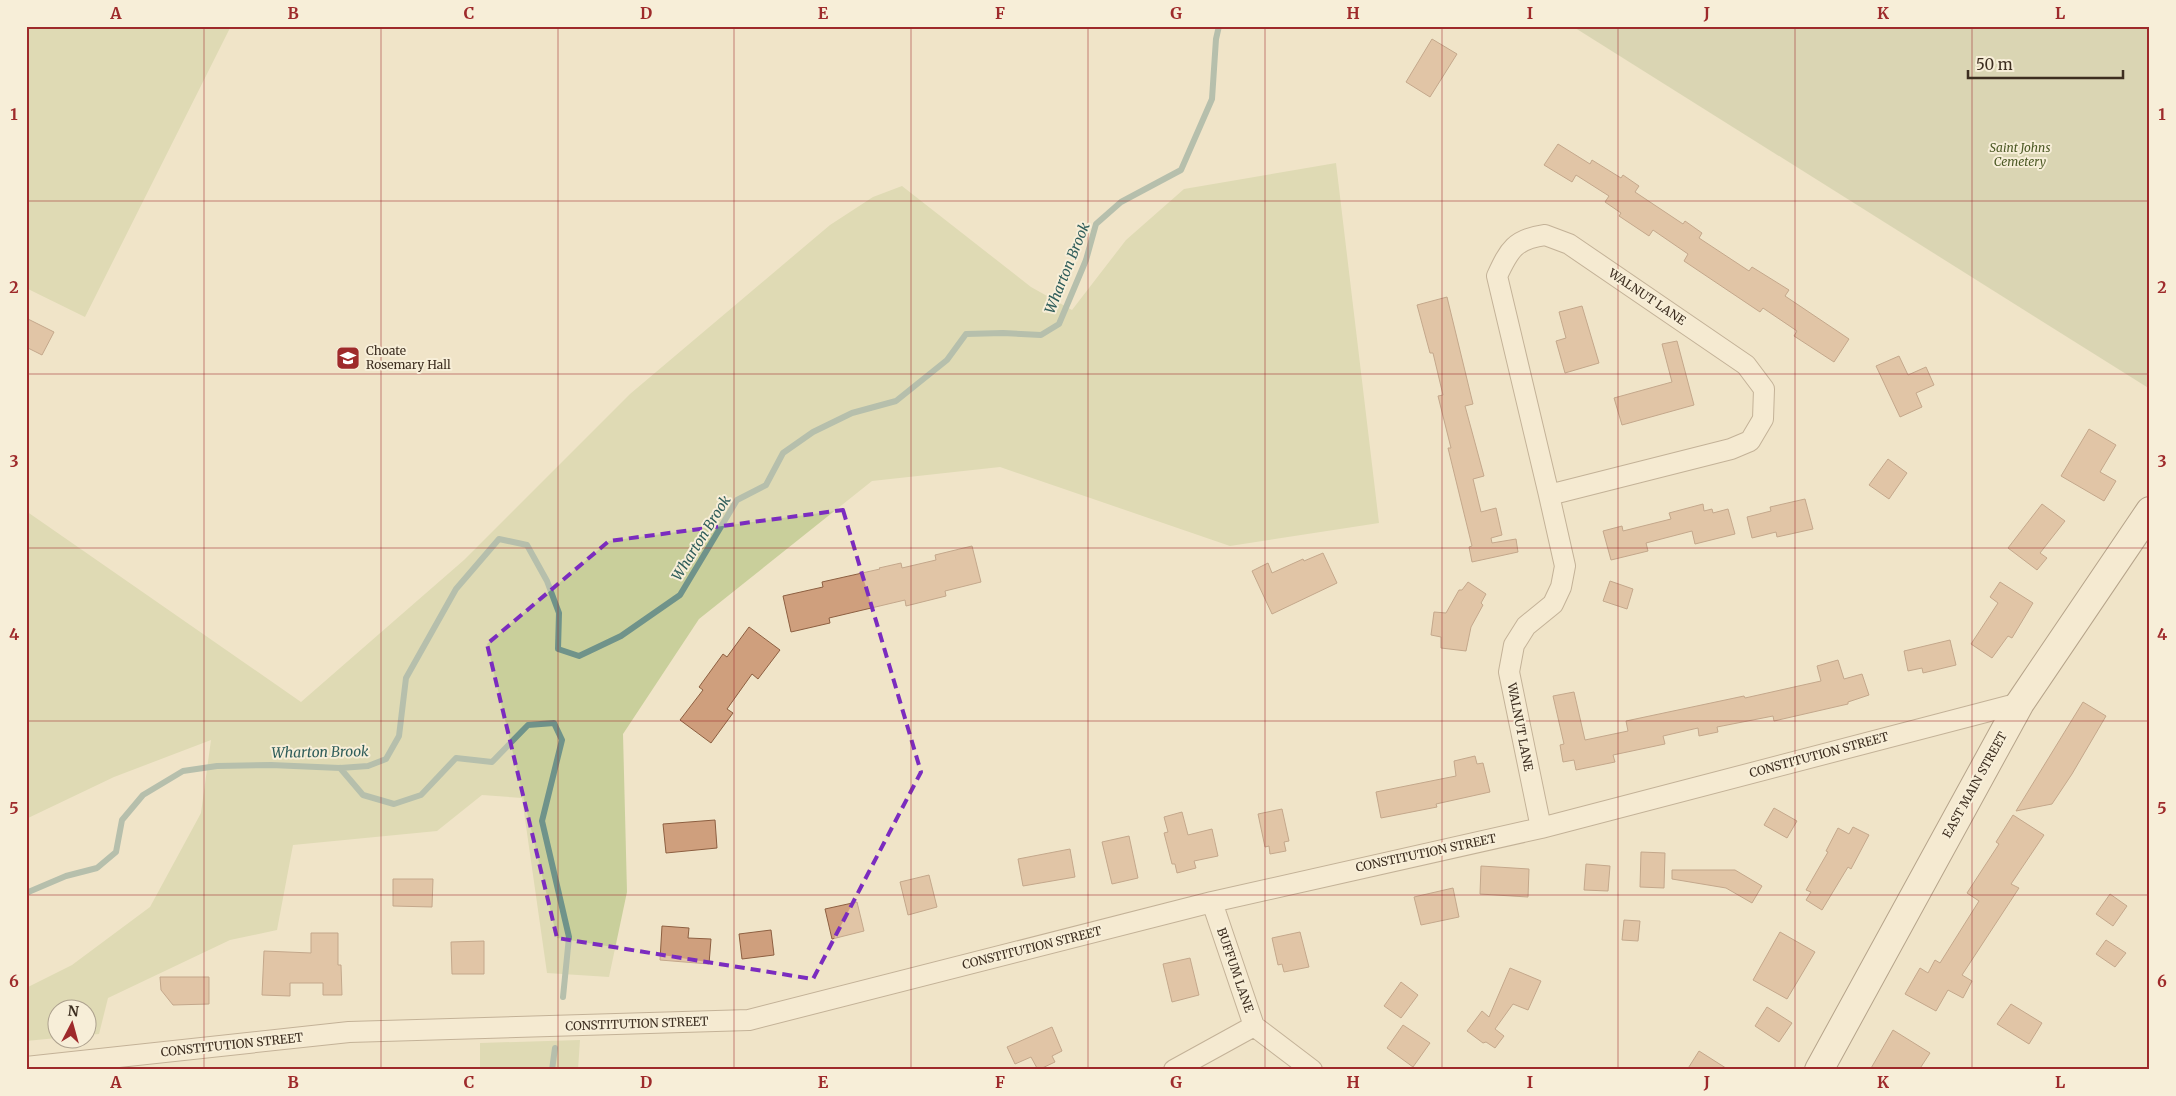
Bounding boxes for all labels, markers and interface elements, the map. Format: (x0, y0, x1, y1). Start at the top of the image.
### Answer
text: A (109, 3, 122, 23)
text: B (287, 3, 299, 23)
text: C (464, 3, 474, 23)
text: D (640, 3, 652, 23)
text: E (818, 3, 829, 23)
text: F (995, 3, 1005, 23)
text: G (1170, 3, 1182, 23)
text: H (1346, 3, 1360, 23)
text: I (1527, 3, 1533, 23)
text: J (1703, 3, 1710, 23)
text: K (1877, 3, 1889, 23)
text: L (2055, 3, 2065, 23)
scale bar (1968, 48, 2124, 80)
text: 50 m (1976, 55, 2013, 74)
text: 1 (10, 104, 18, 124)
text: 1 (2158, 104, 2166, 124)
park label: Saint Johns Cemetery (1990, 140, 2050, 169)
water label: Wharton Brook (1040, 219, 1094, 316)
street label: WALNUT LANE (1605, 265, 1689, 328)
text: 2 (9, 277, 19, 297)
text: 2 (2157, 277, 2167, 297)
place label: Choate Rosemary Hall (366, 343, 451, 372)
school or university icon: Choate Rosemary Hall (335, 345, 361, 371)
text: 3 (9, 451, 19, 471)
text: 3 (2157, 451, 2167, 471)
water label: Wharton Brook (668, 492, 735, 584)
text: 4 (9, 624, 19, 644)
text: 4 (2157, 624, 2167, 644)
street label: WALNUT LANE (1504, 680, 1536, 773)
street label: EAST MAIN STREET (1939, 728, 2010, 840)
street label: CONSTITUTION STREET (1748, 729, 1891, 780)
water label: Wharton Brook (271, 742, 369, 762)
text: 5 (9, 798, 19, 818)
text: 5 (2157, 798, 2167, 818)
street label: CONSTITUTION STREET (1354, 830, 1498, 875)
street label: CONSTITUTION STREET (961, 923, 1104, 972)
street label: BUFFUM LANE (1214, 926, 1257, 1014)
text: 6 (9, 971, 19, 991)
text: 6 (2157, 971, 2167, 991)
north arrow (48, 998, 98, 1048)
text: N (67, 1002, 80, 1021)
street label: CONSTITUTION STREET (565, 1013, 709, 1033)
street label: CONSTITUTION STREET (160, 1029, 305, 1059)
text: A (109, 1072, 122, 1092)
text: B (287, 1072, 299, 1092)
text: C (464, 1072, 474, 1092)
text: D (640, 1072, 652, 1092)
text: E (818, 1072, 829, 1092)
text: F (995, 1072, 1005, 1092)
text: G (1170, 1072, 1182, 1092)
text: H (1346, 1072, 1360, 1092)
text: I (1527, 1072, 1533, 1092)
text: J (1703, 1072, 1710, 1092)
text: K (1877, 1072, 1889, 1092)
text: L (2055, 1072, 2065, 1092)

